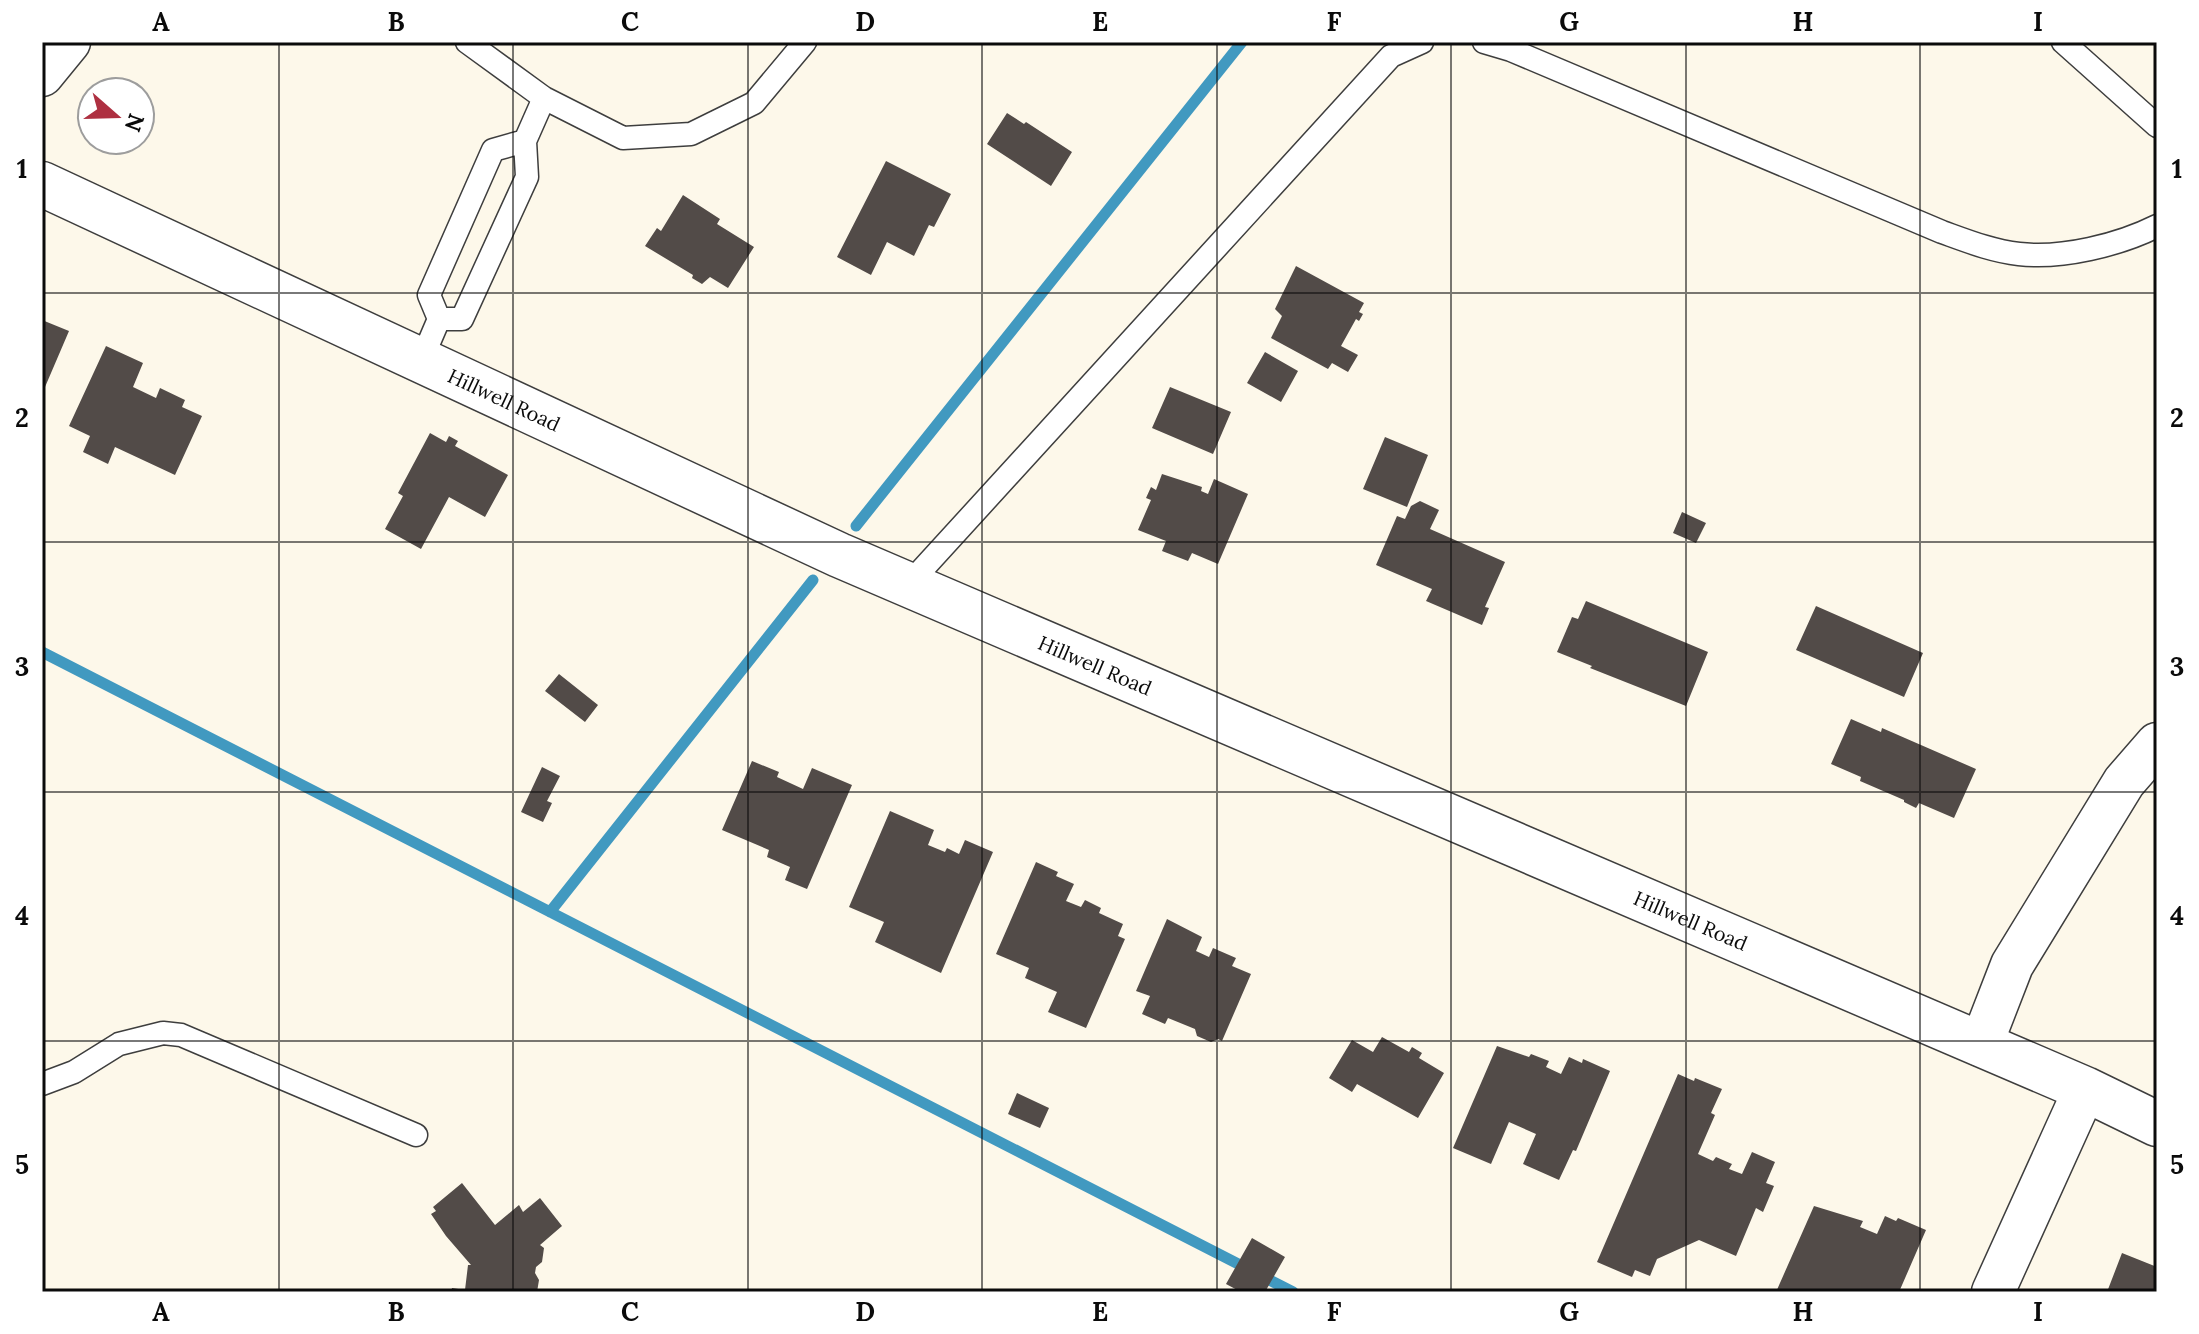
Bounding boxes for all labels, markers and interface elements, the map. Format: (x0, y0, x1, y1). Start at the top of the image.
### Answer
text: A (152, 5, 170, 38)
text: B (387, 5, 405, 38)
text: C (621, 5, 639, 38)
text: D (855, 5, 875, 38)
text: E (1092, 5, 1108, 38)
text: F (1327, 5, 1342, 38)
text: G (1559, 5, 1579, 38)
text: H (1793, 5, 1813, 38)
text: I (2033, 5, 2043, 38)
north arrow (76, 76, 156, 156)
text: N (119, 110, 151, 136)
text: 1 (17, 152, 27, 185)
text: 1 (2172, 152, 2182, 185)
street label: Hillwell Road (444, 362, 565, 436)
text: 2 (15, 401, 29, 434)
text: 2 (2170, 401, 2184, 434)
street label: Hillwell Road (1035, 630, 1156, 700)
text: 3 (15, 650, 29, 683)
text: 3 (2170, 650, 2184, 683)
street label: Hillwell Road (1630, 885, 1752, 955)
text: 4 (15, 899, 29, 932)
text: 4 (2170, 899, 2184, 932)
text: 5 (15, 1148, 29, 1181)
text: 5 (2170, 1148, 2184, 1181)
text: A (152, 1295, 170, 1328)
text: B (387, 1295, 405, 1328)
text: C (621, 1295, 639, 1328)
text: D (855, 1295, 875, 1328)
text: E (1092, 1295, 1108, 1328)
text: F (1327, 1295, 1342, 1328)
text: G (1559, 1295, 1579, 1328)
text: H (1793, 1295, 1813, 1328)
text: I (2033, 1295, 2043, 1328)

